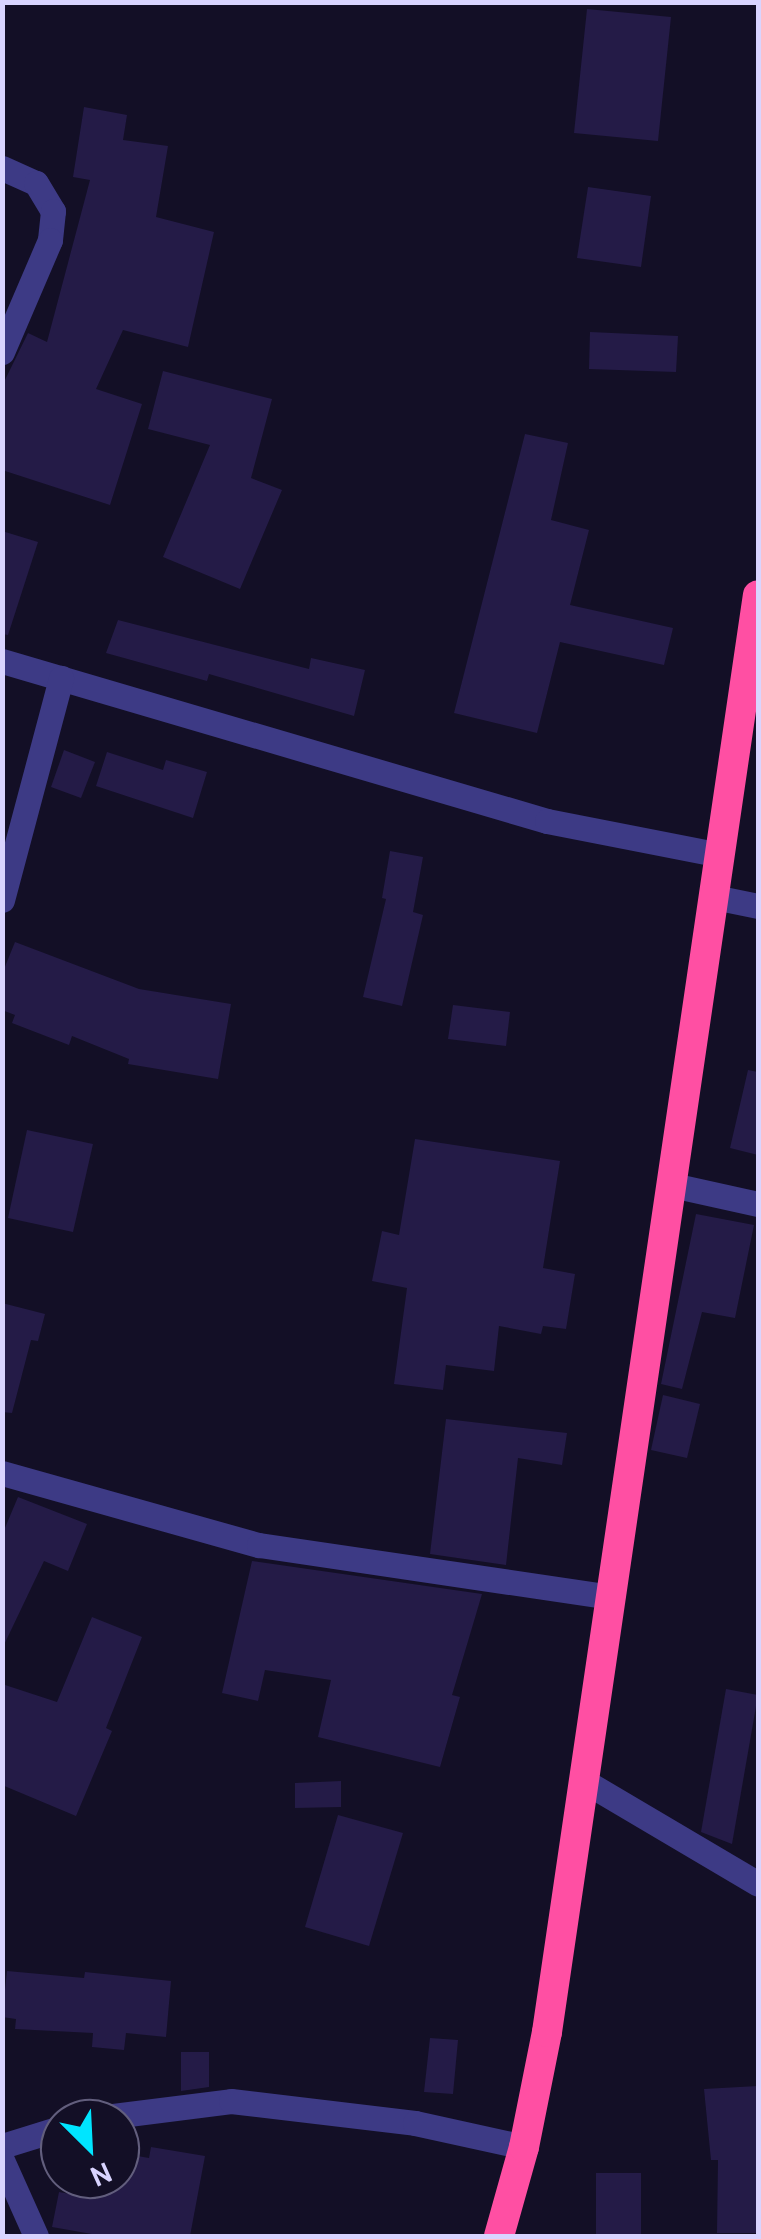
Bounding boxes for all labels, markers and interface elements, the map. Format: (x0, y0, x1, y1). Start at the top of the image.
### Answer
north arrow (40, 2099, 140, 2199)
text: N (85, 2155, 117, 2194)

